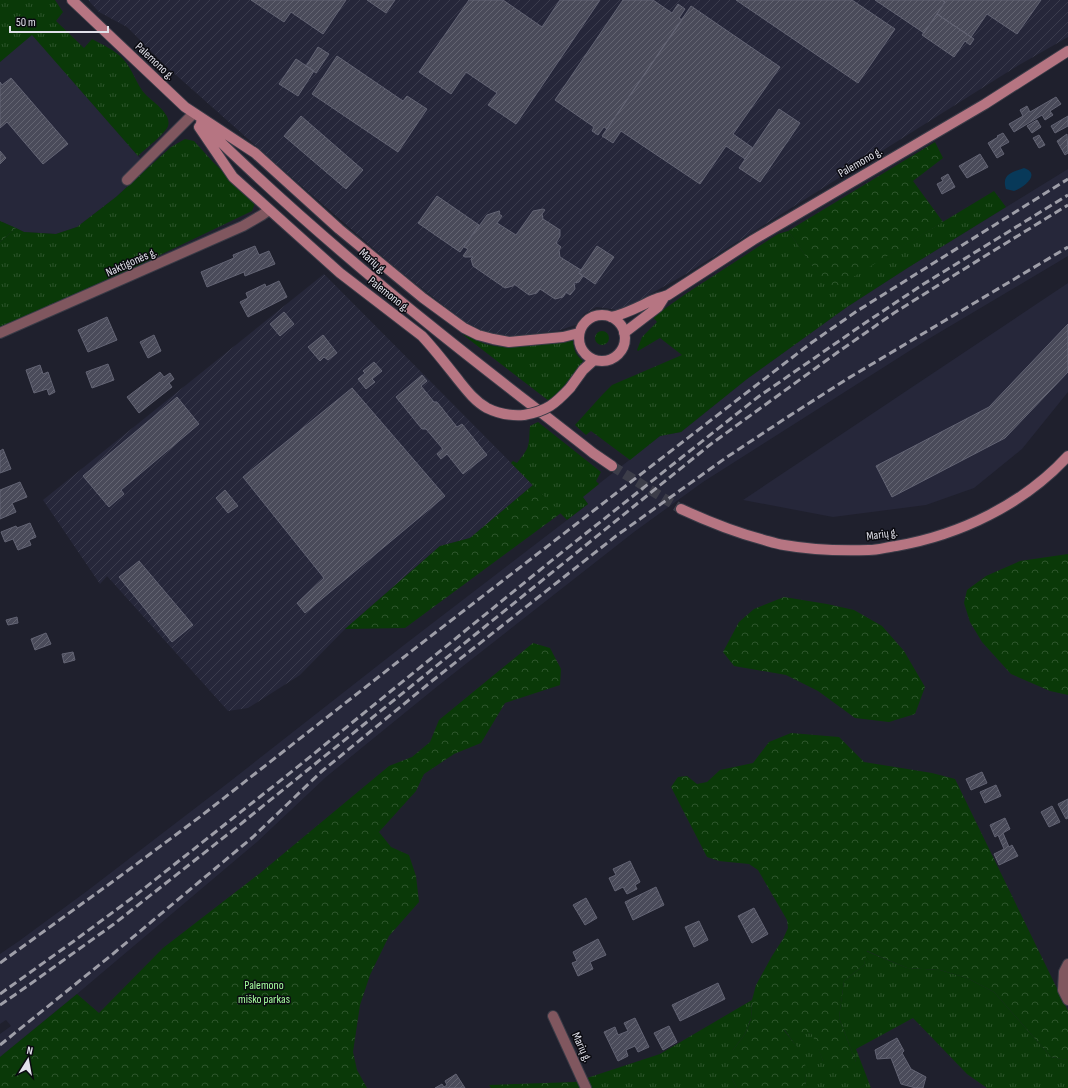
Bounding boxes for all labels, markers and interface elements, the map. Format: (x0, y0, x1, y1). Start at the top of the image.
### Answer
scale bar (10, 8, 108, 34)
text: 50 m (16, 15, 36, 30)
street label: Palemono g. (132, 39, 177, 83)
street label: Palemono g. (836, 144, 885, 181)
street label: Naktigonės g. (103, 245, 159, 280)
street label: Marių g. (356, 245, 389, 277)
street label: Palemono g. (365, 274, 412, 315)
street label: Marių g. (865, 525, 899, 544)
park label: Palemono miško parkas (238, 978, 290, 1007)
street label: Marių g. (568, 1030, 595, 1065)
north arrow (8, 1040, 48, 1080)
text: N (26, 1044, 34, 1058)

